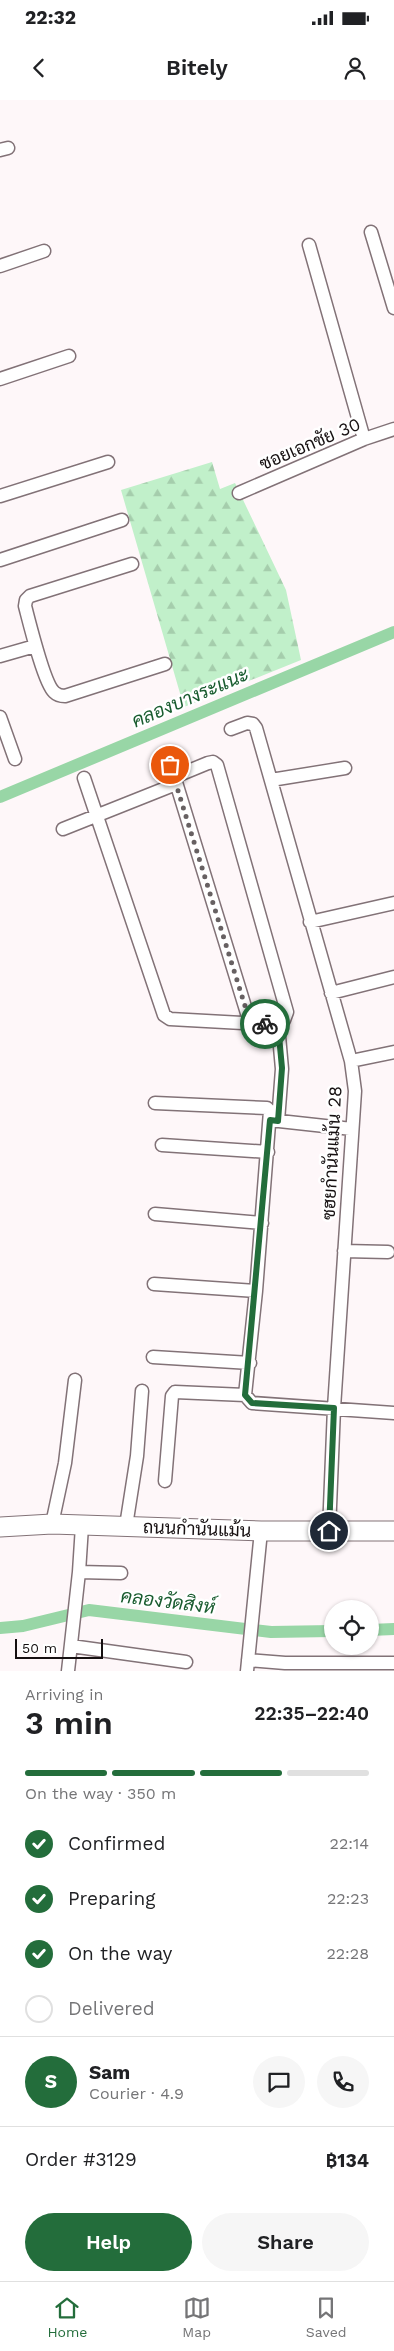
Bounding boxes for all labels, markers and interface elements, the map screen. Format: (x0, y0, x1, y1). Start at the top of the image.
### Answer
text: 22:32 (25, 6, 76, 29)
icon: back (25, 54, 53, 82)
icon: person (341, 54, 369, 82)
text: Bitely (166, 55, 228, 80)
street label: ซอยเอกชัย 30 (256, 413, 363, 474)
water label: คลองบางระแนะ (128, 662, 253, 732)
pin (149, 744, 191, 786)
icon: bag (156, 751, 184, 779)
courier (240, 999, 290, 1049)
icon: bike (251, 1010, 279, 1038)
street label: ซฮยกำนันแม้น 28 (317, 1085, 345, 1221)
pin (308, 1510, 350, 1552)
street label: ถนนกำนันแม้น (143, 1515, 252, 1541)
icon: home (315, 1517, 343, 1545)
water label: คลองวัดสิงห์ (119, 1583, 220, 1619)
map controls (324, 1600, 379, 1655)
button: locate (324, 1600, 379, 1655)
scale bar (15, 1636, 102, 1659)
text: 50 m (22, 1640, 57, 1656)
text: Arriving in (25, 1685, 103, 1704)
text: 22:35–22:40 (254, 1702, 369, 1725)
text: 3 min (25, 1704, 113, 1742)
text: On the way · 350 m (25, 1784, 176, 1803)
icon: check (25, 1830, 53, 1858)
text: Confirmed (68, 1832, 165, 1855)
text: 22:14 (330, 1834, 369, 1853)
icon: check (25, 1885, 53, 1913)
text: Preparing (68, 1887, 155, 1910)
text: 22:23 (327, 1889, 369, 1908)
icon: check (25, 1940, 53, 1968)
text: On the way (68, 1942, 172, 1965)
text: 22:28 (326, 1944, 369, 1963)
text: Delivered (68, 1997, 155, 2020)
button: chat (253, 2056, 305, 2108)
button: phone (317, 2056, 369, 2108)
text: Sam (89, 2061, 130, 2084)
text: S (45, 2070, 57, 2093)
text: Courier · 4.9 (89, 2084, 184, 2103)
text: Order #3129 (25, 2148, 137, 2171)
text: ฿134 (326, 2149, 369, 2172)
button: Help (25, 2213, 192, 2271)
button: Share (202, 2213, 369, 2271)
tab: Home (47, 2294, 87, 2340)
tab: Map (182, 2294, 211, 2340)
tab: Saved (306, 2294, 347, 2340)

